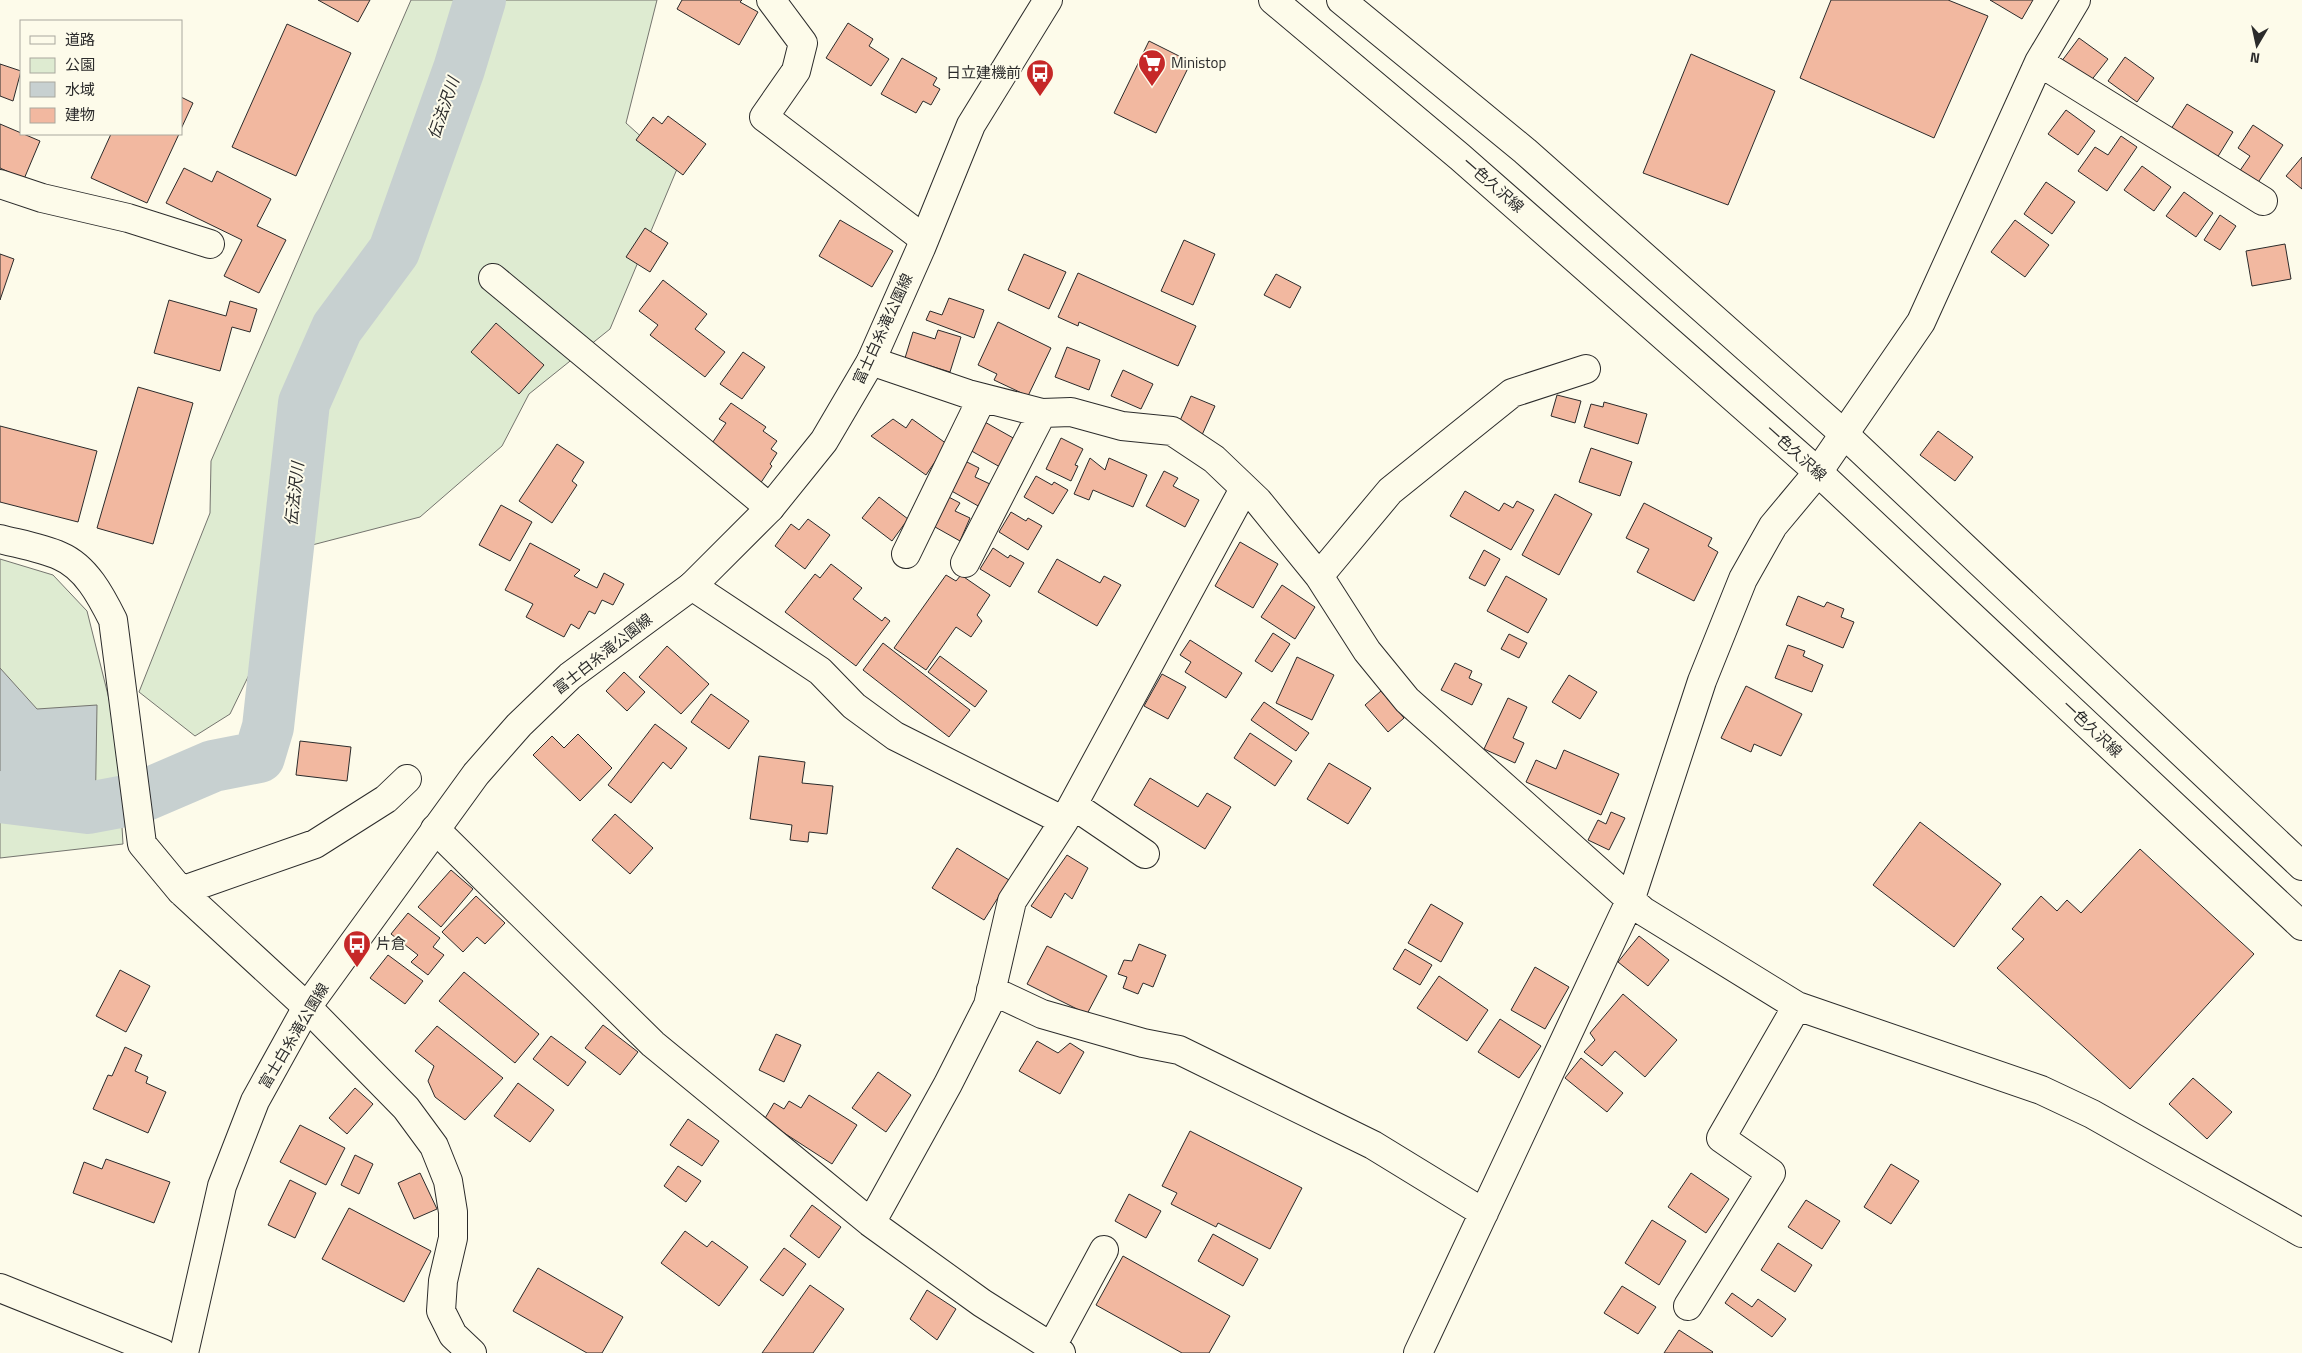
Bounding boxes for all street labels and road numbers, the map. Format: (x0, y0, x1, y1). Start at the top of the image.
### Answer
street label: 一色久沢線 (1457, 151, 1529, 218)
street label: 富士白糸滝公園線 (847, 270, 918, 388)
street label: 一色久沢線 (1761, 419, 1832, 486)
street label: 富士白糸滝公園線 (548, 608, 657, 700)
street label: 一色久沢線 (2057, 695, 2128, 763)
street label: 富士白糸滝公園線 (253, 978, 334, 1093)

